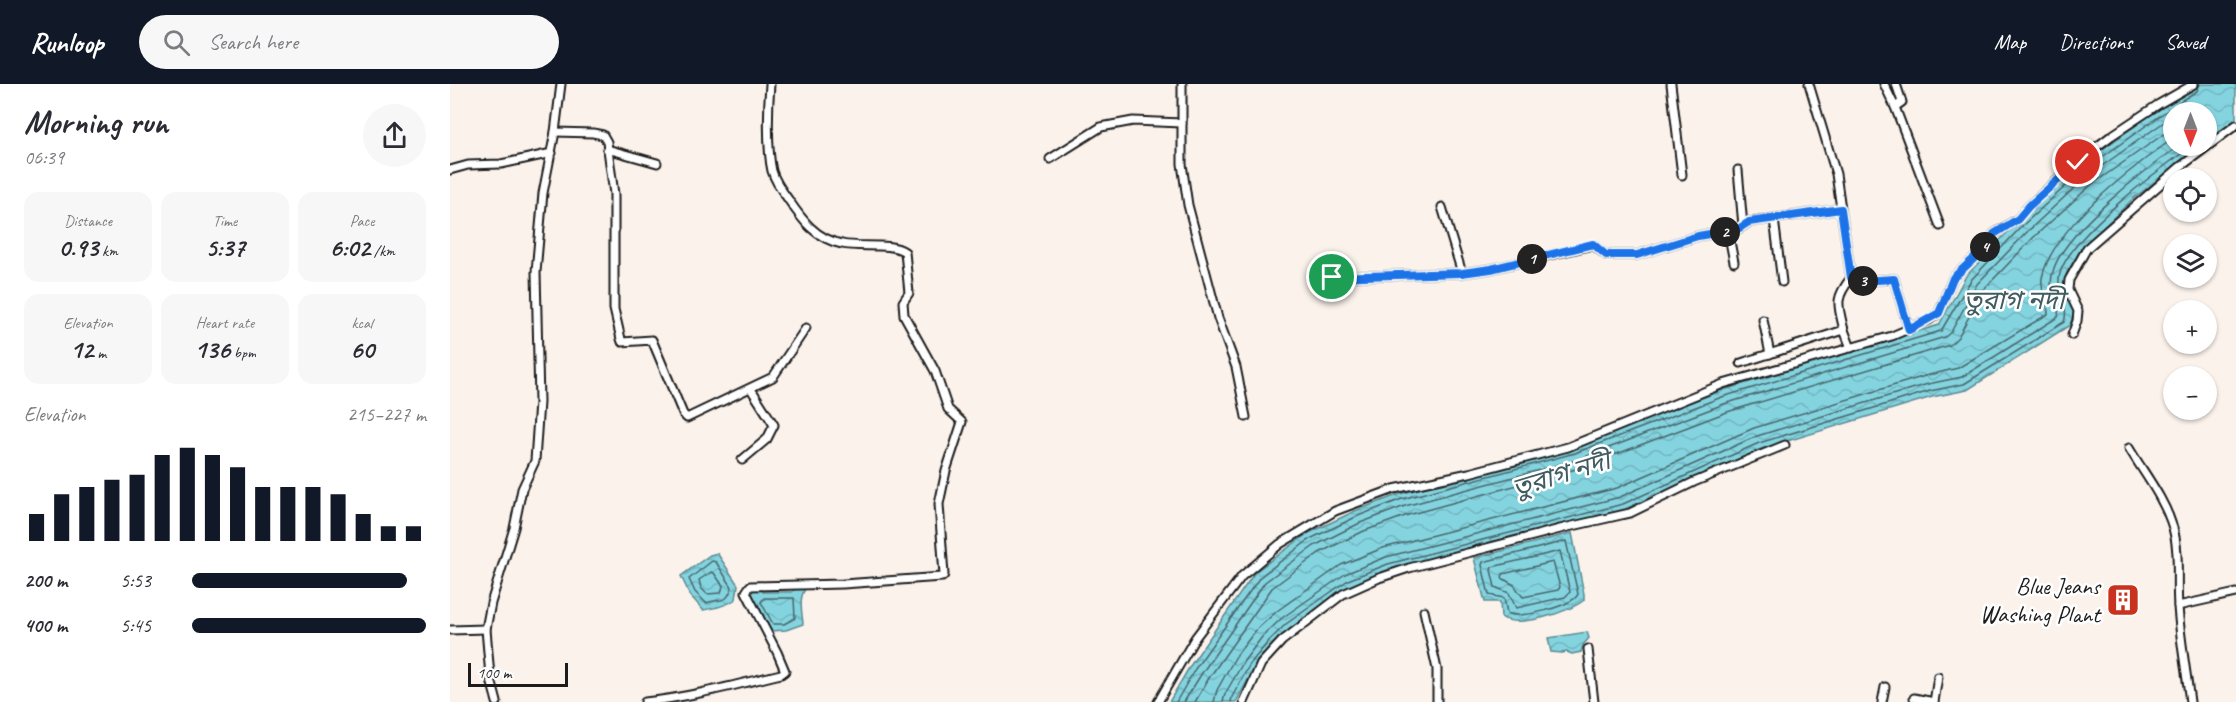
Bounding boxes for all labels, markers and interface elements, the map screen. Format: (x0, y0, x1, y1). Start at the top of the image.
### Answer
search box (139, 15, 559, 69)
text: Runloop (30, 25, 103, 60)
icon: search (160, 26, 193, 59)
text: Search here (208, 28, 298, 56)
text: Map (1994, 29, 2026, 55)
text: Directions (2059, 29, 2132, 55)
text: Saved (2165, 29, 2206, 55)
text: Morning run (24, 101, 168, 143)
north arrow (2163, 102, 2217, 156)
map controls (2163, 102, 2217, 420)
button: share (363, 104, 426, 167)
pin (2052, 136, 2103, 187)
text: 06:39 (24, 145, 64, 170)
icon: check (2061, 145, 2094, 178)
button: locate (2163, 168, 2217, 222)
text: Distance (64, 211, 112, 231)
text: Time (213, 211, 237, 231)
text: Pace (350, 211, 374, 231)
pin: 2 (1710, 217, 1740, 247)
text: 2 (1721, 222, 1729, 242)
text: 0.93 (58, 231, 98, 264)
text: 5:37 (205, 231, 245, 264)
text: 6:02 (329, 231, 370, 264)
pin: 4 (1970, 232, 2000, 262)
button: layers (2163, 234, 2217, 288)
text: 4 (1981, 237, 1989, 257)
text: km (98, 241, 118, 261)
text: /km (370, 241, 395, 261)
pin: 1 (1517, 244, 1547, 274)
text: 1 (1528, 249, 1536, 269)
pin (1306, 251, 1357, 302)
icon: arrive (1315, 260, 1348, 293)
pin: 3 (1848, 266, 1878, 296)
text: 3 (1859, 271, 1867, 291)
water label: তুরাগ নদী (1964, 284, 2069, 317)
button: + (2163, 300, 2217, 354)
text: Elevation (63, 313, 113, 333)
text: Heart rate (196, 313, 254, 333)
text: kcal (351, 313, 373, 333)
text: 12 (70, 333, 93, 366)
text: 136 (194, 333, 230, 366)
text: 60 (350, 333, 374, 366)
text: m (93, 343, 106, 363)
text: bpm (230, 343, 256, 363)
button: − (2163, 366, 2217, 420)
text: Elevation (24, 402, 86, 427)
text: 215–227 m (347, 402, 426, 427)
water label: তুরাগ নদী (1508, 442, 1619, 505)
text: 200 m (24, 568, 67, 593)
text: 5:53 (120, 568, 151, 593)
place label: Blue Jeans Washing Plant (1980, 571, 2102, 629)
building icon: Blue Jeans Washing Plant (2105, 582, 2141, 618)
text: 400 m (24, 613, 67, 638)
text: 5:45 (120, 613, 151, 638)
scale bar (468, 660, 568, 688)
text: 100 m (477, 663, 511, 683)

